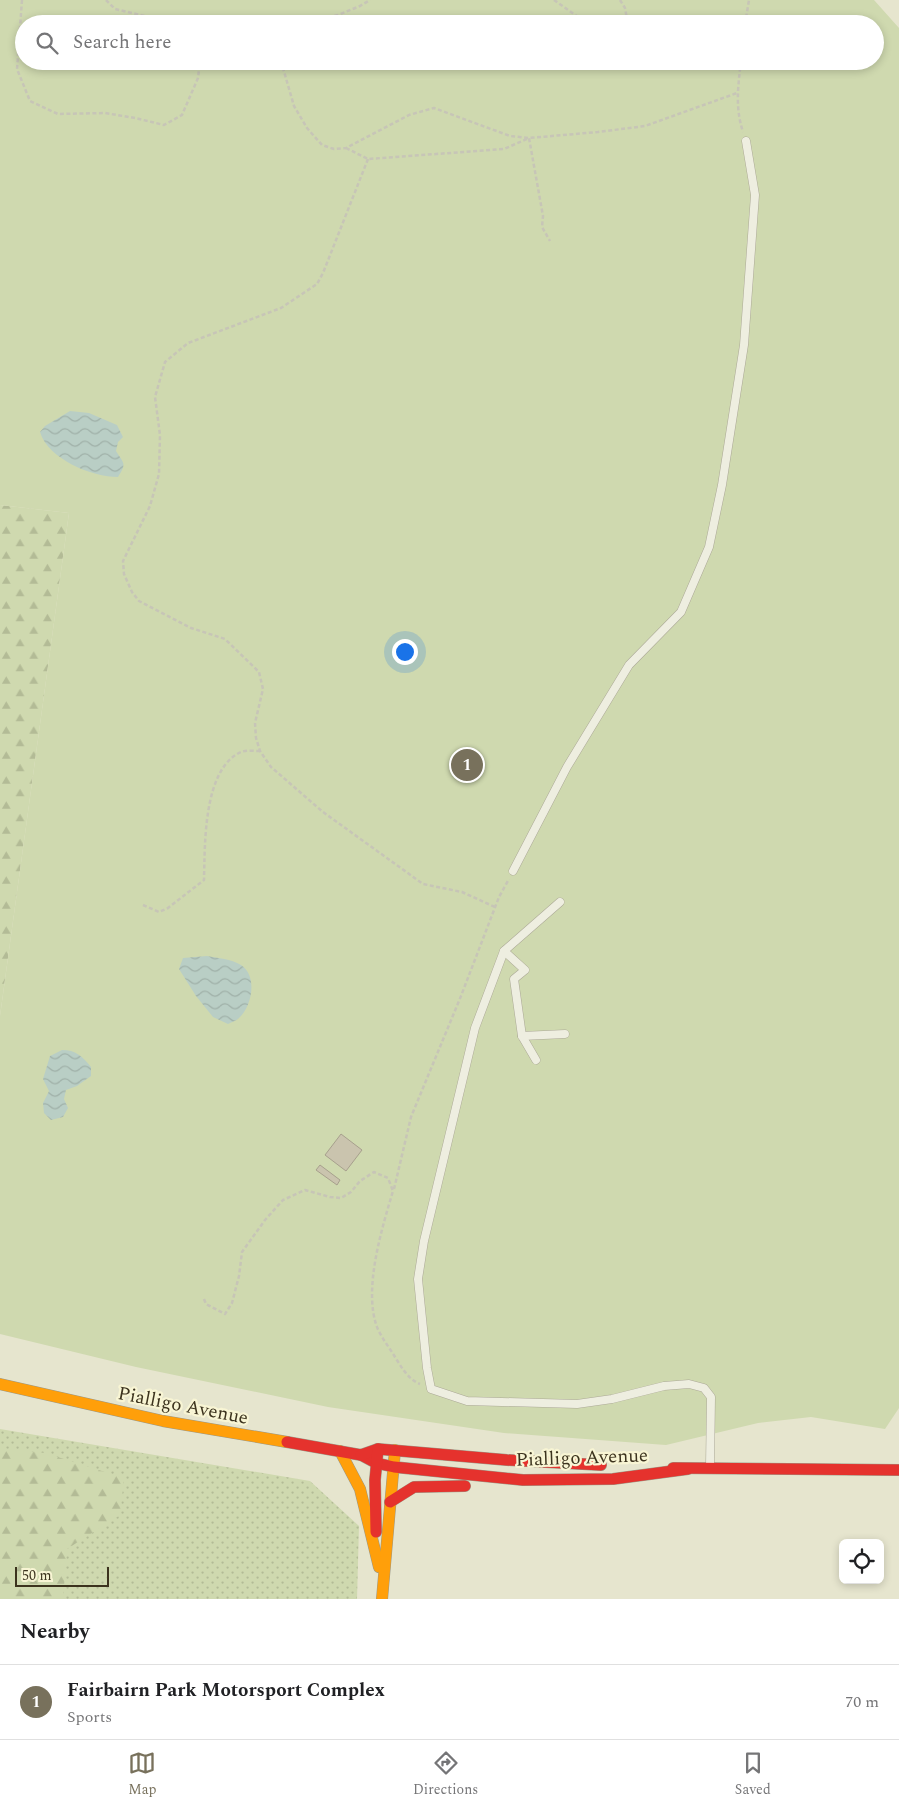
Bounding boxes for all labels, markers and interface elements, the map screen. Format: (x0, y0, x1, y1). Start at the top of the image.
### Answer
search box (15, 15, 884, 70)
text: Search here (73, 28, 172, 57)
icon: search (33, 29, 61, 57)
your location (392, 639, 418, 665)
pin: 1 (451, 746, 483, 784)
street label: Pialligo Avenue (115, 1379, 251, 1433)
street label: Pialligo Avenue (515, 1441, 649, 1475)
map controls (839, 1539, 884, 1584)
button: locate (839, 1539, 884, 1584)
scale bar (15, 1564, 109, 1587)
text: 50 m (22, 1565, 52, 1586)
text: Nearby (20, 1616, 90, 1648)
text: Fairbairn Park Motorsport Complex (67, 1676, 385, 1705)
text: 1 (32, 1690, 40, 1714)
text: 70 m (845, 1690, 879, 1714)
text: Sports (67, 1705, 112, 1729)
tab: Map (128, 1749, 156, 1800)
tab: Directions (413, 1749, 478, 1800)
tab: Saved (735, 1749, 771, 1800)

